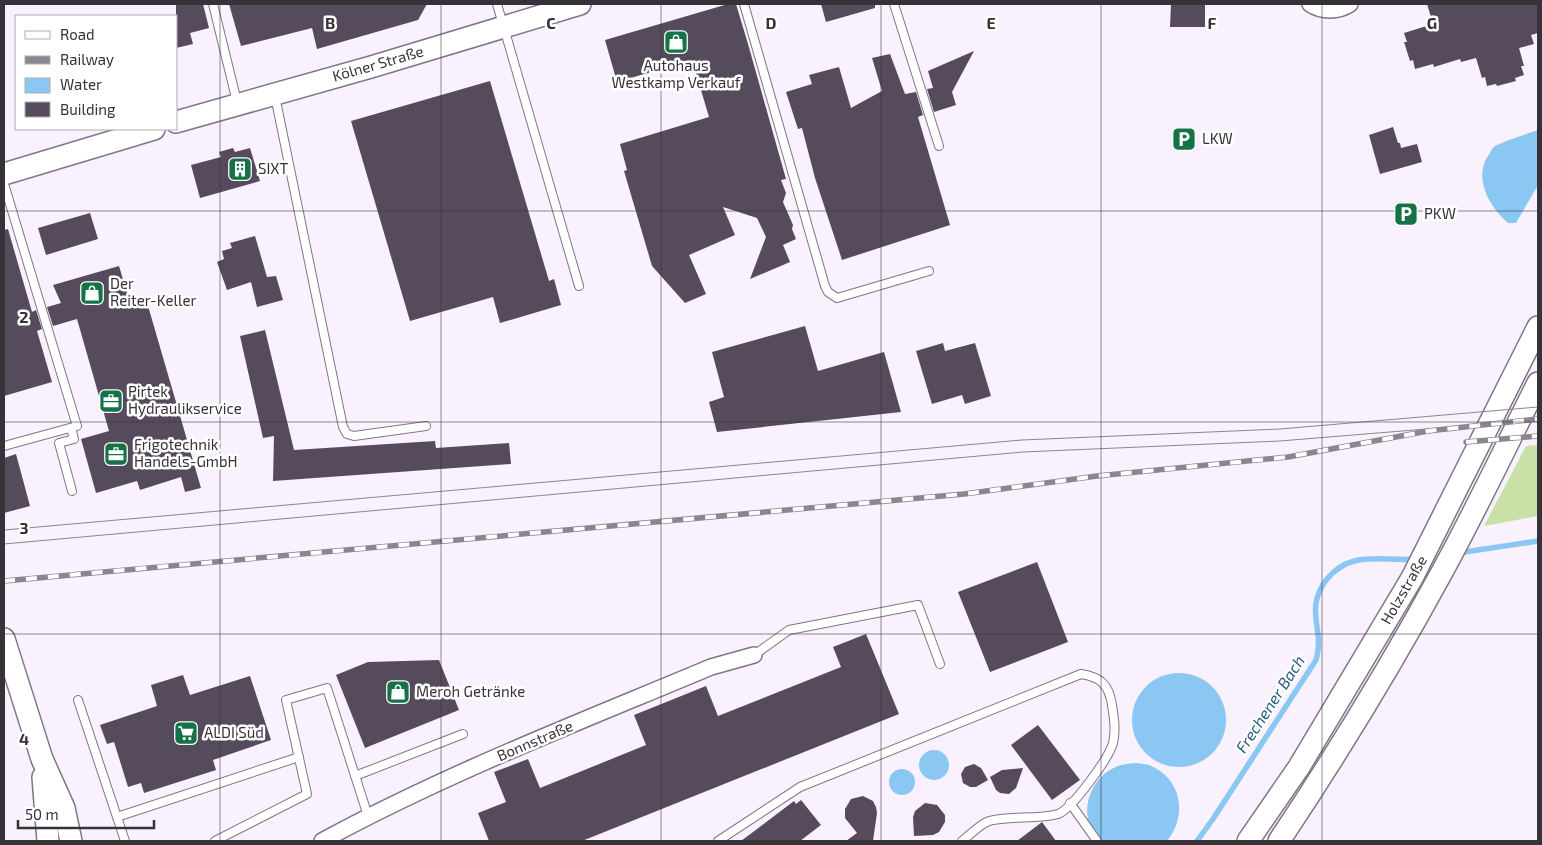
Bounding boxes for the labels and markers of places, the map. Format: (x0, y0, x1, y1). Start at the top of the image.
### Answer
shop icon: Autohaus Westkamp Verkauf (663, 29, 689, 55)
place label: Autohaus Westkamp Verkauf (612, 56, 741, 91)
parking icon: LKW (1171, 126, 1197, 152)
place label: LKW (1202, 129, 1233, 147)
building icon: SIXT (227, 156, 253, 182)
place label: SIXT (258, 159, 289, 177)
parking icon: PKW (1393, 201, 1419, 227)
place label: PKW (1424, 204, 1456, 222)
place label: Der Reiter-Keller (110, 274, 197, 309)
shop icon: Der Reiter-Keller (79, 280, 105, 306)
place label: Pirtek Hydraulikservice (128, 382, 242, 417)
office icon: Pirtek Hydraulikservice (98, 388, 124, 414)
place label: Frigotechnik Handels-GmbH (134, 435, 238, 470)
office icon: Frigotechnik Handels-GmbH (103, 441, 129, 467)
shop icon: Meroh Getränke (385, 679, 411, 705)
place label: Meroh Getränke (416, 682, 525, 700)
supermarket icon: ALDI Süd (173, 720, 199, 746)
place label: ALDI Süd (204, 723, 264, 741)

